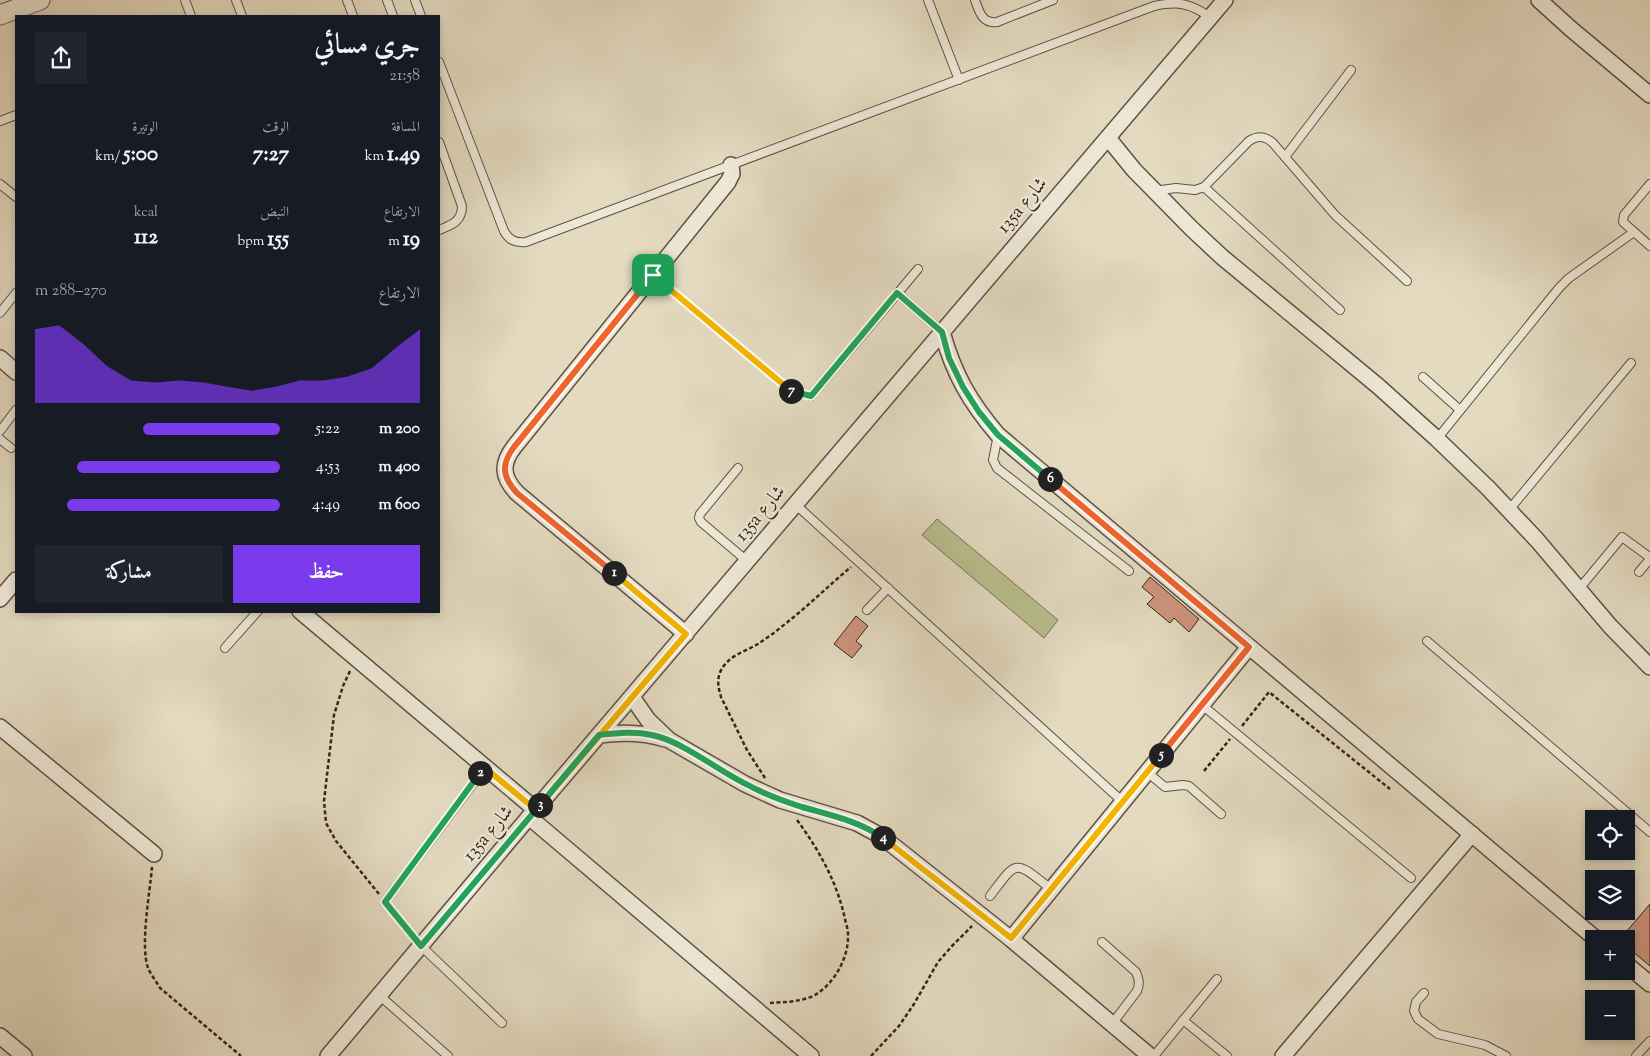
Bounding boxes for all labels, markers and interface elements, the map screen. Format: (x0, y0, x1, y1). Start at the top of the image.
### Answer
text: جري مسائي (314, 26, 420, 66)
button: share (35, 32, 87, 84)
text: 21:58 (389, 65, 420, 88)
text: الوتيرة (132, 118, 158, 138)
text: الوقت (262, 118, 289, 138)
text: المسافة (391, 118, 420, 138)
text: 5:00 (123, 140, 158, 170)
text: 7:27 (253, 140, 289, 170)
text: 1.49 (387, 140, 420, 170)
text: /km (95, 147, 123, 167)
text: km (365, 147, 387, 167)
street label: 135a شارع (991, 172, 1055, 240)
text: kcal (134, 203, 158, 223)
text: النبض (260, 203, 289, 223)
text: الارتفاع (384, 203, 420, 223)
text: 112 (134, 223, 158, 253)
text: 155 (267, 225, 289, 255)
text: 19 (403, 225, 420, 255)
text: bpm (237, 232, 267, 252)
text: m (388, 232, 403, 252)
pin (632, 254, 674, 296)
icon: arrive (639, 261, 667, 289)
text: 270–288 m (35, 280, 107, 303)
text: الارتفاع (378, 283, 420, 306)
pin: 7 (778, 378, 804, 404)
text: 7 (788, 381, 795, 401)
text: 5:22 (315, 418, 340, 441)
text: 200 m (379, 418, 420, 441)
text: 4:53 (316, 456, 340, 479)
text: 400 m (378, 456, 420, 479)
pin: 6 (1038, 466, 1062, 492)
text: 6 (1047, 469, 1054, 489)
street label: 135a شارع (729, 480, 793, 548)
text: 4:49 (312, 494, 340, 517)
text: 600 m (378, 494, 420, 517)
button: مشاركة (35, 545, 223, 603)
button: حفظ (233, 545, 420, 603)
pin: 1 (602, 560, 626, 586)
text: 1 (612, 563, 617, 583)
pin: 5 (1148, 742, 1174, 768)
text: 5 (1159, 745, 1164, 765)
pin: 2 (468, 760, 492, 786)
text: 2 (477, 763, 484, 783)
pin: 3 (528, 792, 552, 818)
text: 3 (538, 795, 543, 815)
street label: 135a شارع (457, 800, 521, 868)
map controls (1585, 810, 1635, 1040)
button: locate (1585, 810, 1635, 860)
pin: 4 (870, 826, 896, 850)
text: 4 (880, 828, 887, 848)
button: layers (1585, 870, 1635, 920)
button: + (1585, 930, 1635, 980)
button: − (1585, 990, 1635, 1040)

